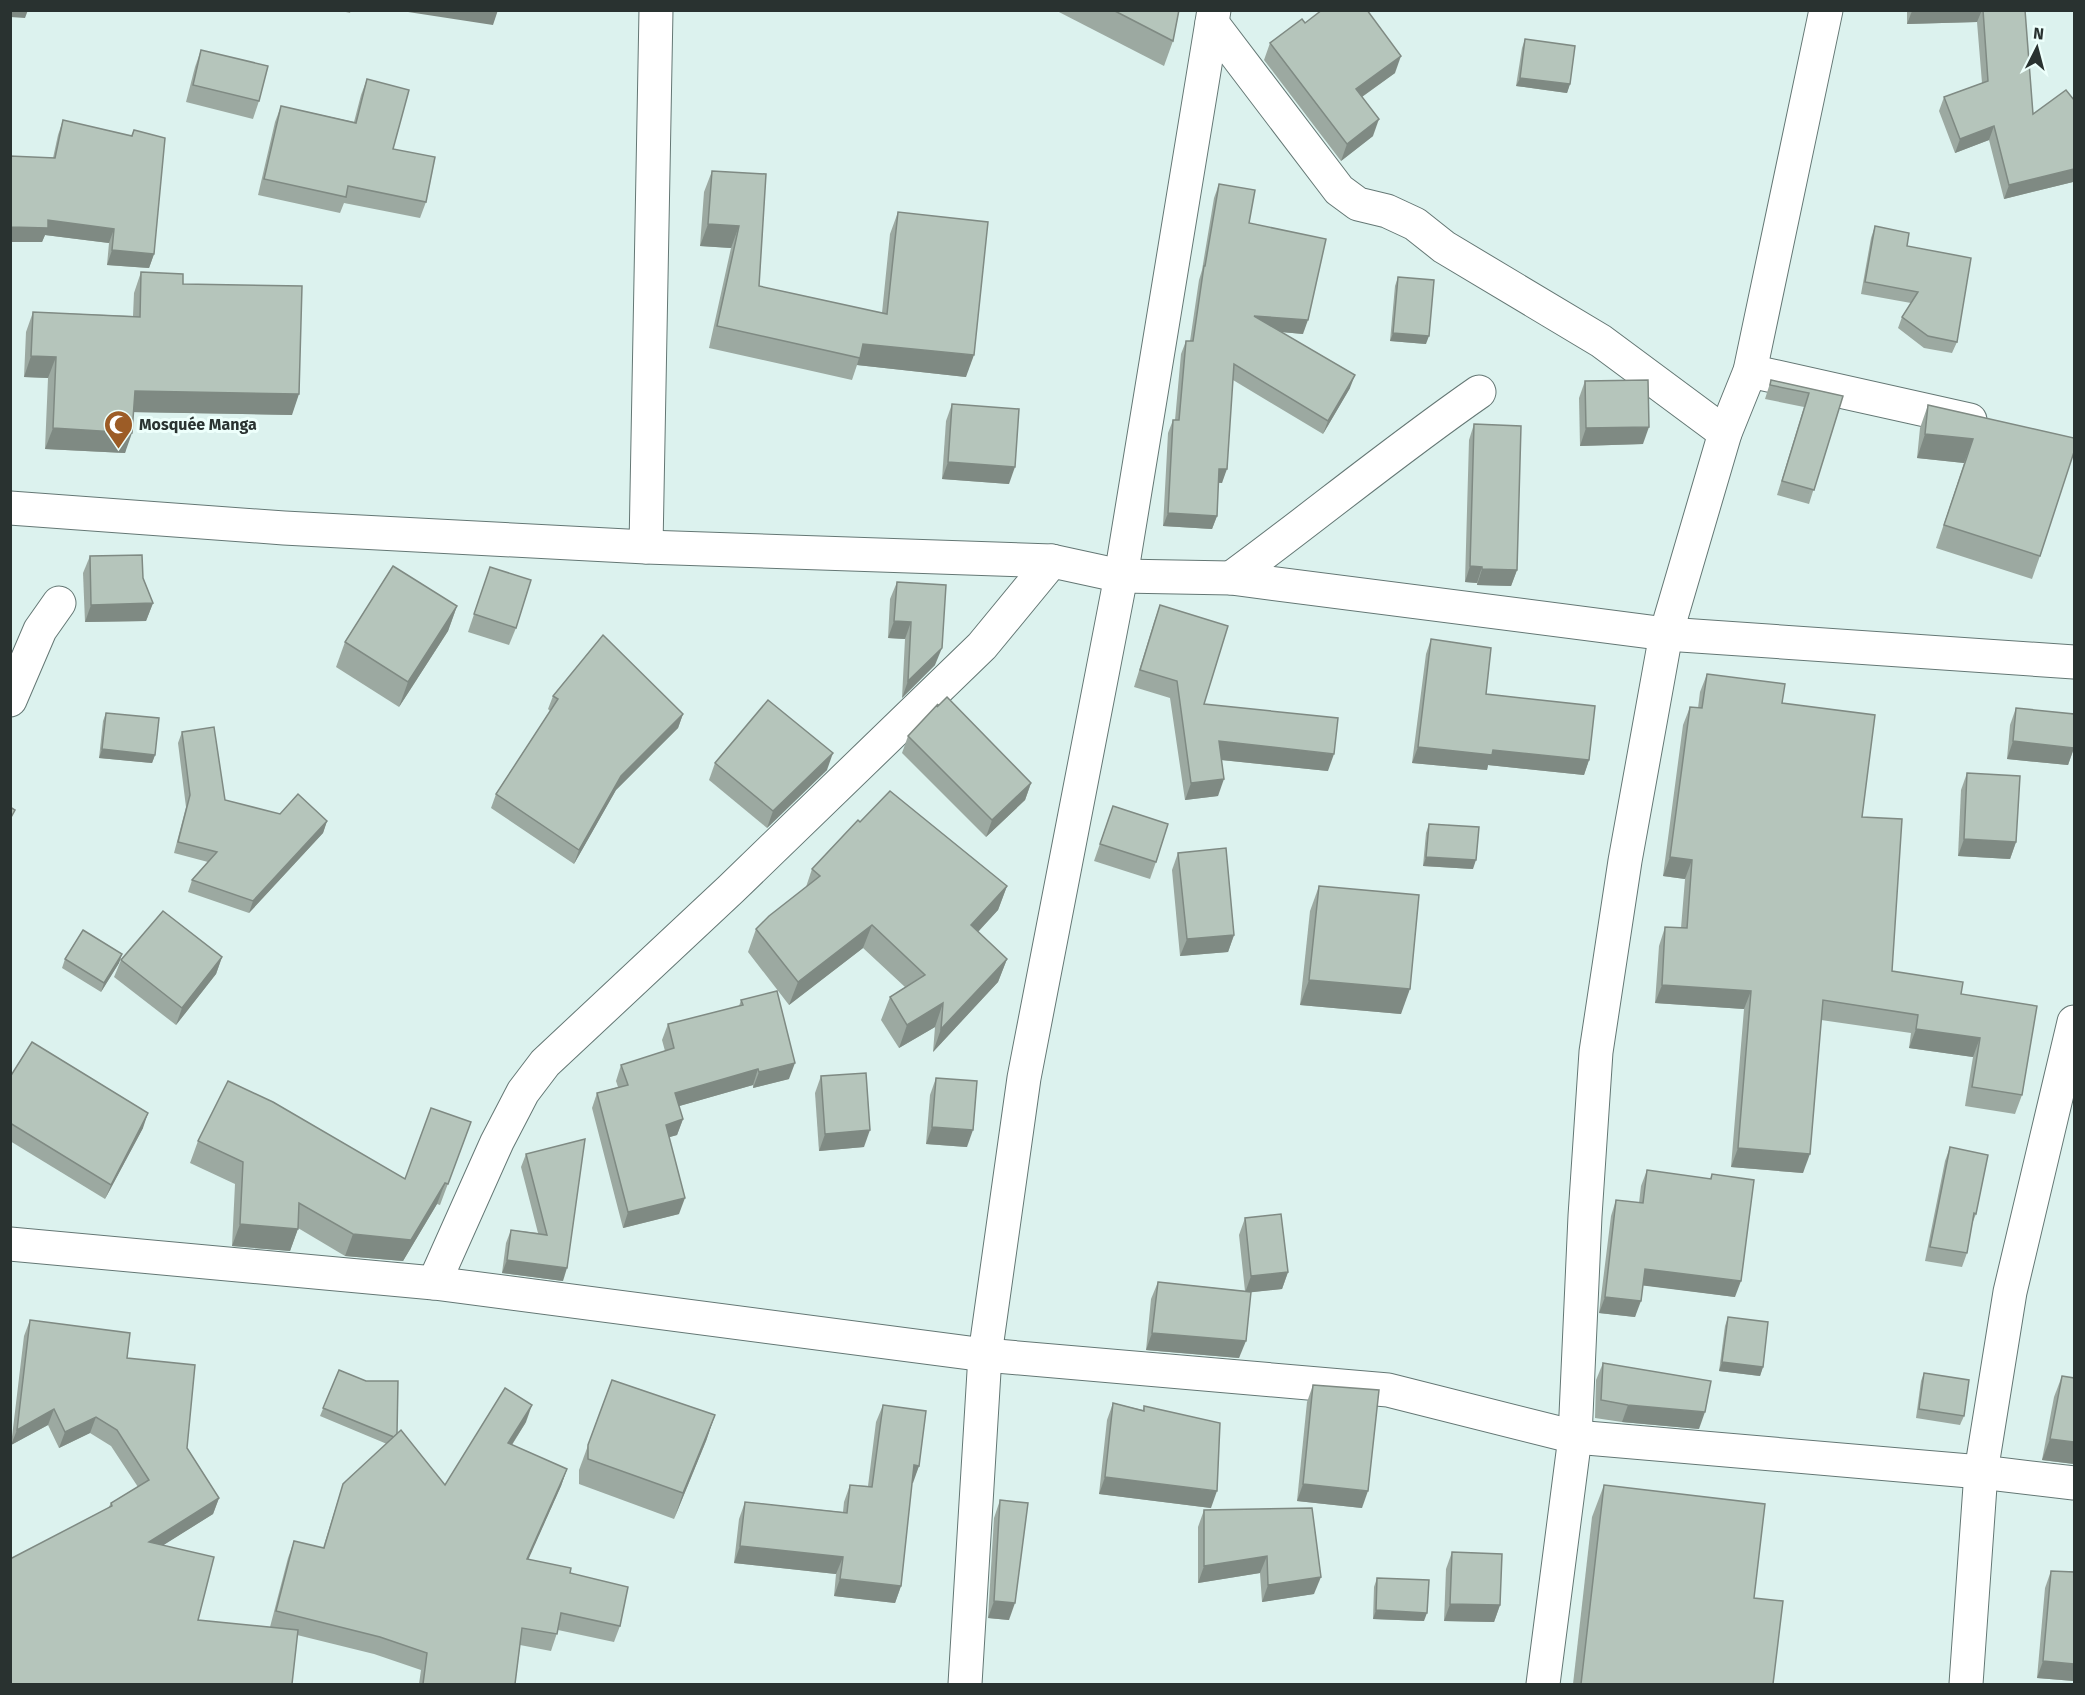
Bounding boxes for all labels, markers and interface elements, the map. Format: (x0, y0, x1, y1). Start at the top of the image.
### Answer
north arrow (2007, 18, 2067, 78)
text: N (2032, 24, 2045, 44)
mosque icon: Mosquée Manga (102, 408, 134, 450)
place label: Mosquée Manga (139, 415, 257, 434)

